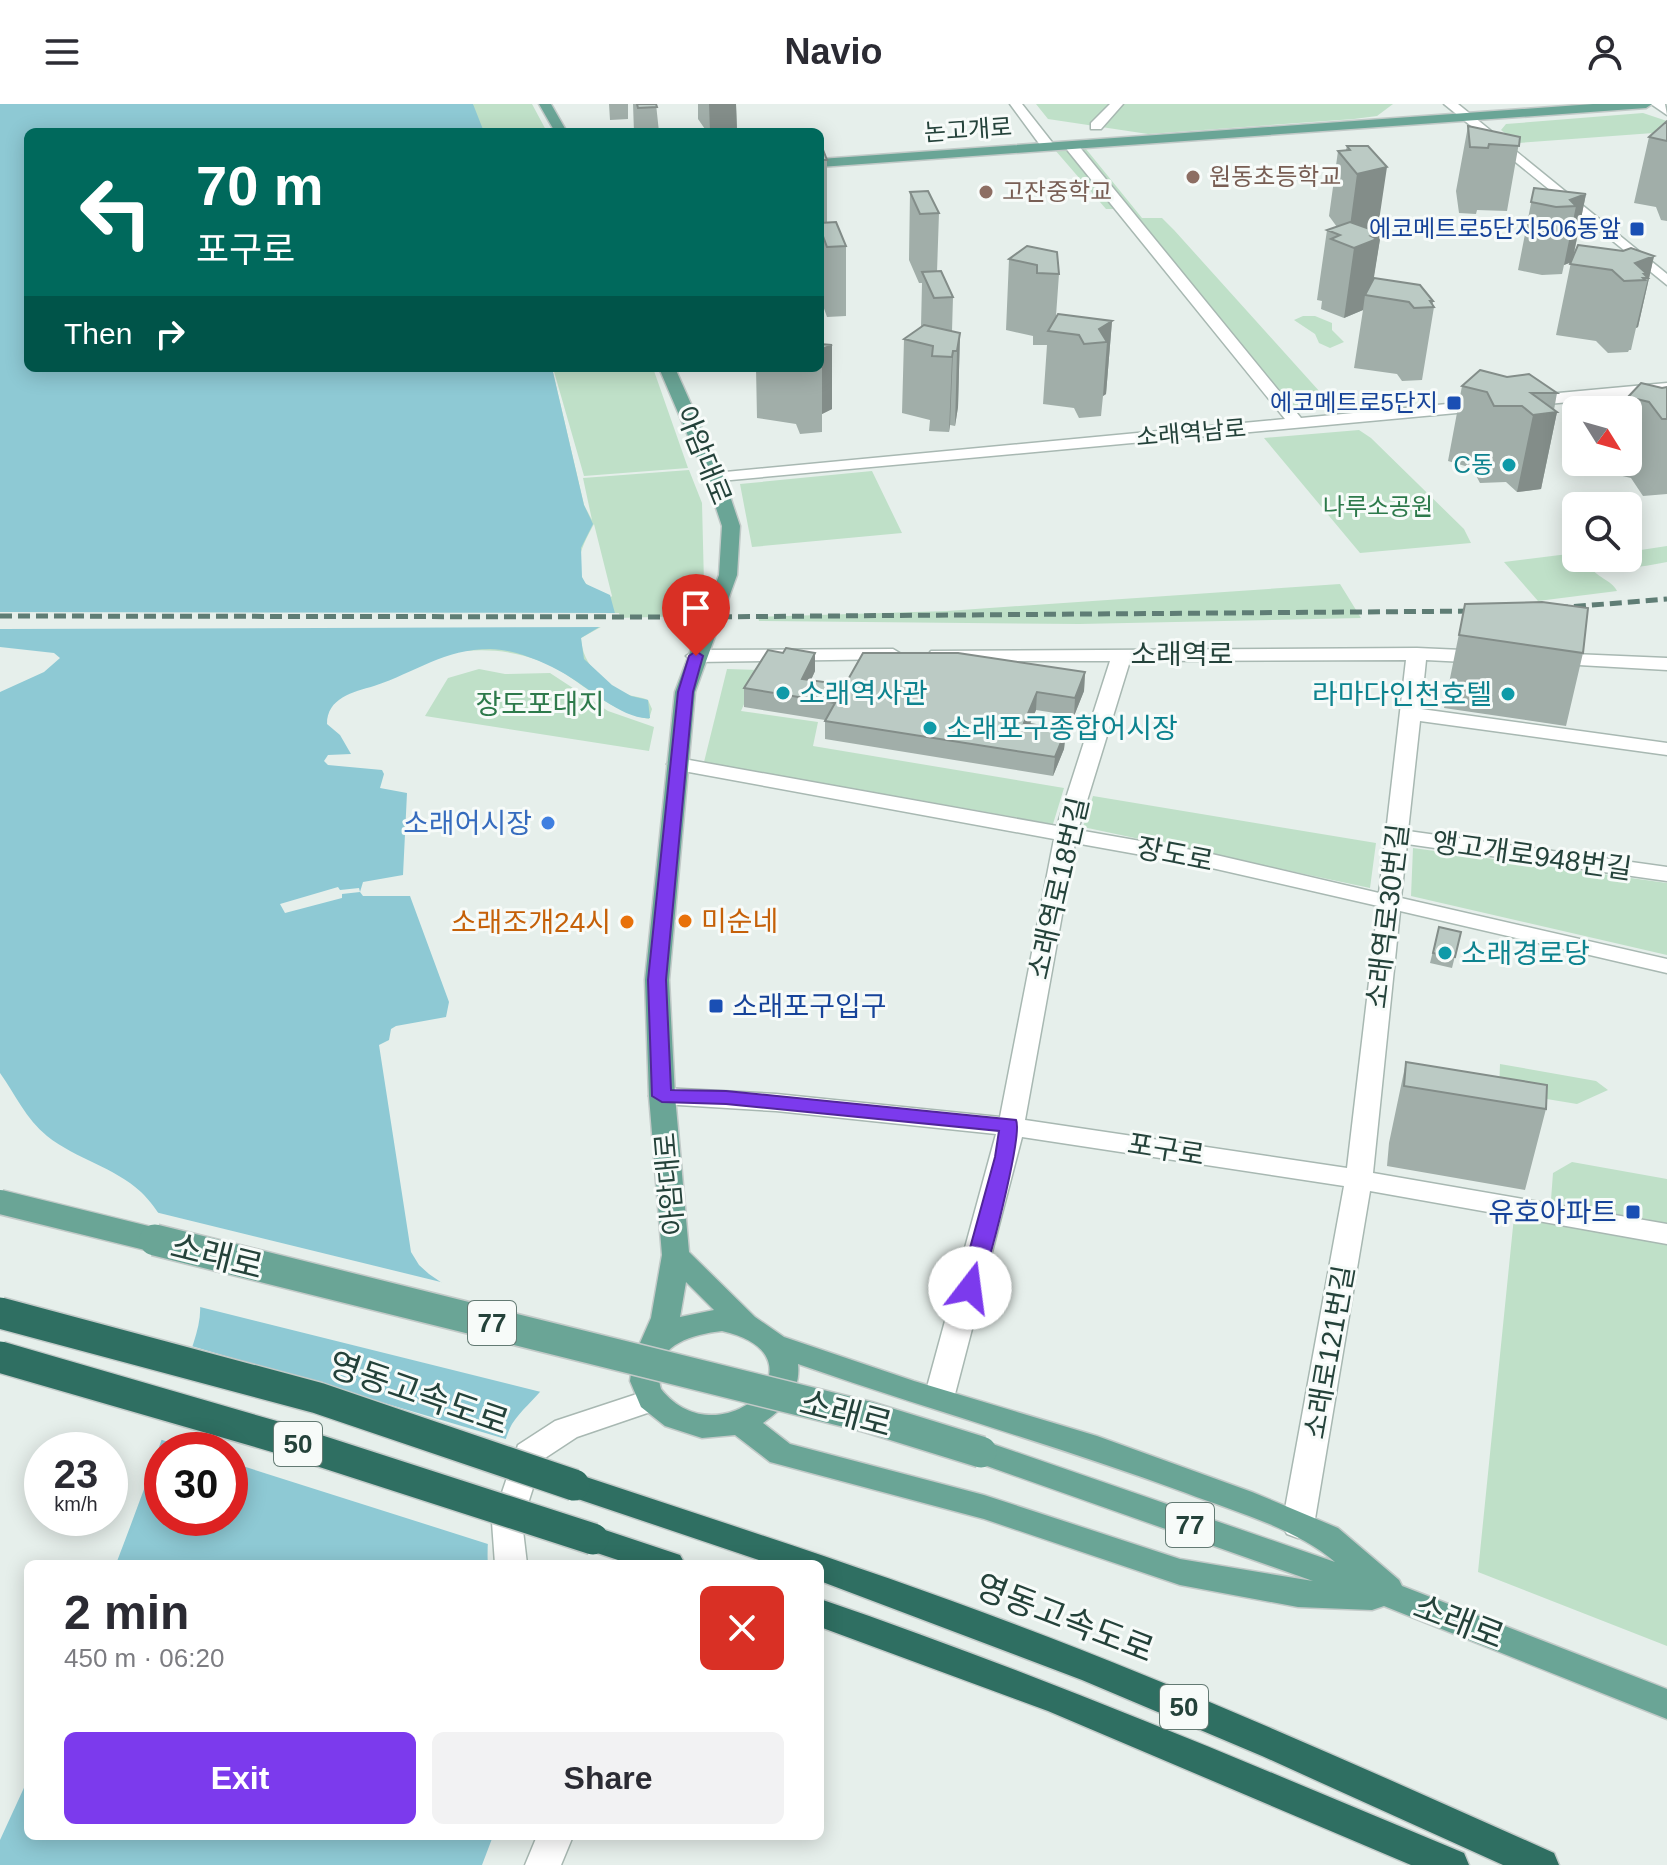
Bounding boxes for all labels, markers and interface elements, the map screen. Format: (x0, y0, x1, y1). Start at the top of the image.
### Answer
icon: menu (40, 30, 84, 74)
icon: person (1583, 30, 1627, 74)
text: Navio (784, 31, 883, 72)
street label: 논고개로 (923, 113, 1013, 146)
text: 70 m (196, 154, 324, 217)
icon: left (64, 160, 168, 264)
place label: 원동초등학교 (1209, 163, 1341, 190)
marker: 원동초등학교 (1184, 168, 1202, 186)
place label: 고잔중학교 (1002, 178, 1112, 205)
marker: 고잔중학교 (977, 183, 995, 201)
place label: 에코메트로5단지506동앞 (1369, 215, 1621, 242)
marker: 에코메트로5단지506동앞 (1628, 220, 1646, 238)
text: 포구로 (196, 229, 295, 270)
icon: right (148, 312, 192, 356)
text: Then (64, 317, 132, 350)
place label: 에코메트로5단지 (1270, 389, 1438, 416)
marker: 에코메트로5단지 (1445, 394, 1463, 412)
north arrow (1562, 396, 1642, 476)
map controls (1562, 396, 1642, 572)
street label: 아암대로 (670, 402, 737, 509)
street label: 소래역남로 (1135, 414, 1247, 451)
place label: C동 (1454, 451, 1493, 478)
marker: C동 (1500, 456, 1518, 474)
button: search (1562, 492, 1642, 572)
park label: 나루소공원 (1323, 493, 1433, 520)
pin (662, 574, 730, 656)
icon: arrive (674, 586, 718, 630)
street label: 소래역로 (1130, 639, 1234, 670)
place label: 소래역사관 (799, 678, 928, 709)
place label: 라마다인천호텔 (1312, 679, 1492, 710)
marker: 소래역사관 (774, 684, 792, 702)
marker: 라마다인천호텔 (1499, 685, 1517, 703)
park label: 장도포대지 (476, 689, 604, 720)
place label: 소래포구종합어시장 (946, 713, 1178, 744)
marker: 소래포구종합어시장 (921, 719, 939, 737)
street label: 소래역로18번길 (1022, 794, 1094, 982)
place label: 소래어시장 (403, 808, 532, 839)
marker: 소래어시장 (539, 814, 557, 832)
street label: 소래역로30번길 (1361, 822, 1414, 1010)
street label: 앵고개로948번길 (1430, 826, 1634, 885)
street label: 장도로 (1134, 832, 1216, 877)
place label: 미순네 (701, 906, 778, 937)
place label: 소래조개24시 (451, 907, 611, 938)
marker: 미순네 (676, 912, 694, 930)
marker: 소래조개24시 (618, 913, 636, 931)
place label: 소래경로당 (1461, 938, 1590, 969)
marker: 소래경로당 (1436, 944, 1454, 962)
place label: 소래포구입구 (732, 991, 887, 1022)
marker: 소래포구입구 (707, 997, 725, 1015)
street label: 포구로 (1125, 1128, 1207, 1171)
street label: 아암대로 (650, 1131, 689, 1237)
place label: 유호아파트 (1488, 1197, 1617, 1228)
marker: 유호아파트 (1624, 1203, 1642, 1221)
street label: 소래로 (167, 1226, 267, 1286)
position arrow (928, 1246, 1012, 1330)
street label: 소래로121번길 (1299, 1263, 1360, 1441)
road number: 77 (468, 1301, 516, 1345)
street label: 영동고속도로 (324, 1344, 514, 1442)
street label: 소래로 (796, 1383, 896, 1443)
road number: 50 (274, 1422, 322, 1466)
speed limit sign: 30 (144, 1432, 248, 1536)
text: 23 (54, 1452, 98, 1496)
text: km/h (54, 1493, 98, 1515)
road number: 77 (1166, 1503, 1214, 1547)
street label: 영동고속도로 (971, 1567, 1159, 1669)
text: 2 min (64, 1586, 189, 1639)
button: close (700, 1586, 784, 1670)
street label: 소래로 (1408, 1586, 1510, 1656)
text: 450 m · 06:20 (64, 1643, 224, 1673)
road number: 50 (1160, 1685, 1208, 1729)
button: Exit (64, 1732, 416, 1824)
button: Share (432, 1732, 784, 1824)

